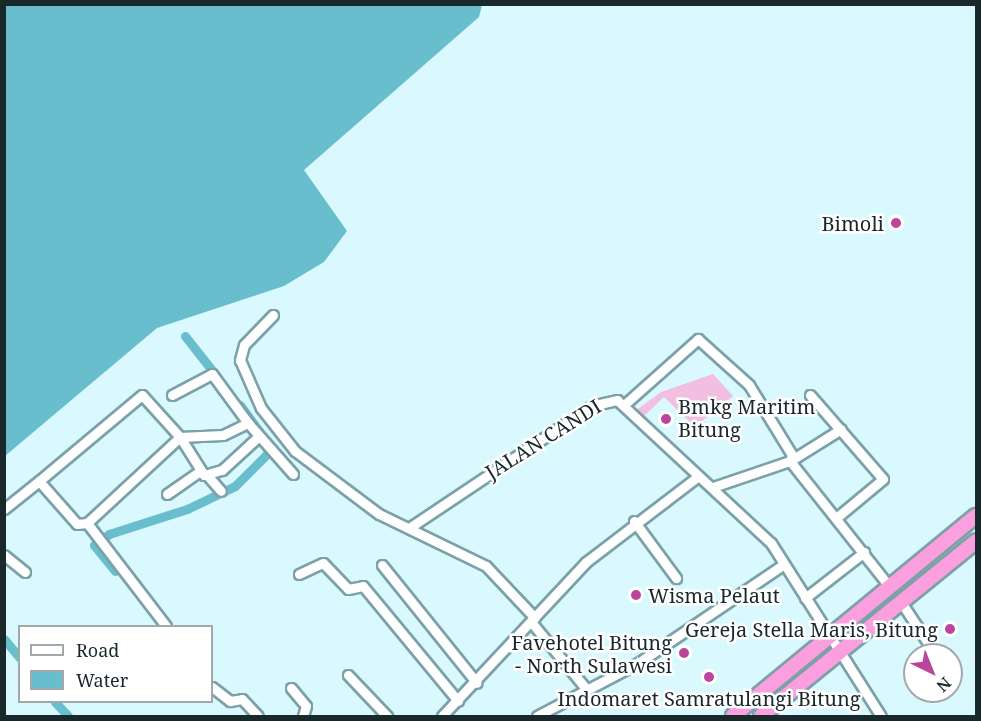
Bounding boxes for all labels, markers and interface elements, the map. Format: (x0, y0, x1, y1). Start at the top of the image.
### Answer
place label: Bimoli (821, 211, 884, 235)
marker: Bimoli (889, 216, 903, 230)
street label: JALAN CANDI (481, 394, 605, 484)
place label: Bmkg Maritim Bitung (678, 395, 815, 442)
marker: Bmkg Maritim Bitung (659, 412, 673, 426)
place label: Wisma Pelaut (648, 583, 780, 607)
marker: Wisma Pelaut (629, 588, 643, 602)
place label: Gereja Stella Maris, Bitung (685, 617, 938, 641)
marker: Gereja Stella Maris, Bitung (943, 622, 957, 636)
legend (18, 625, 213, 703)
place label: Favehotel Bitung - North Sulawesi (511, 630, 672, 677)
text: Road (76, 638, 119, 662)
north arrow (903, 643, 963, 703)
marker: Favehotel Bitung - North Sulawesi (677, 646, 691, 660)
text: Water (76, 668, 128, 692)
marker: Indomaret Samratulangi Bitung (702, 670, 716, 684)
text: N (932, 672, 956, 697)
place label: Indomaret Samratulangi Bitung (557, 686, 861, 710)

